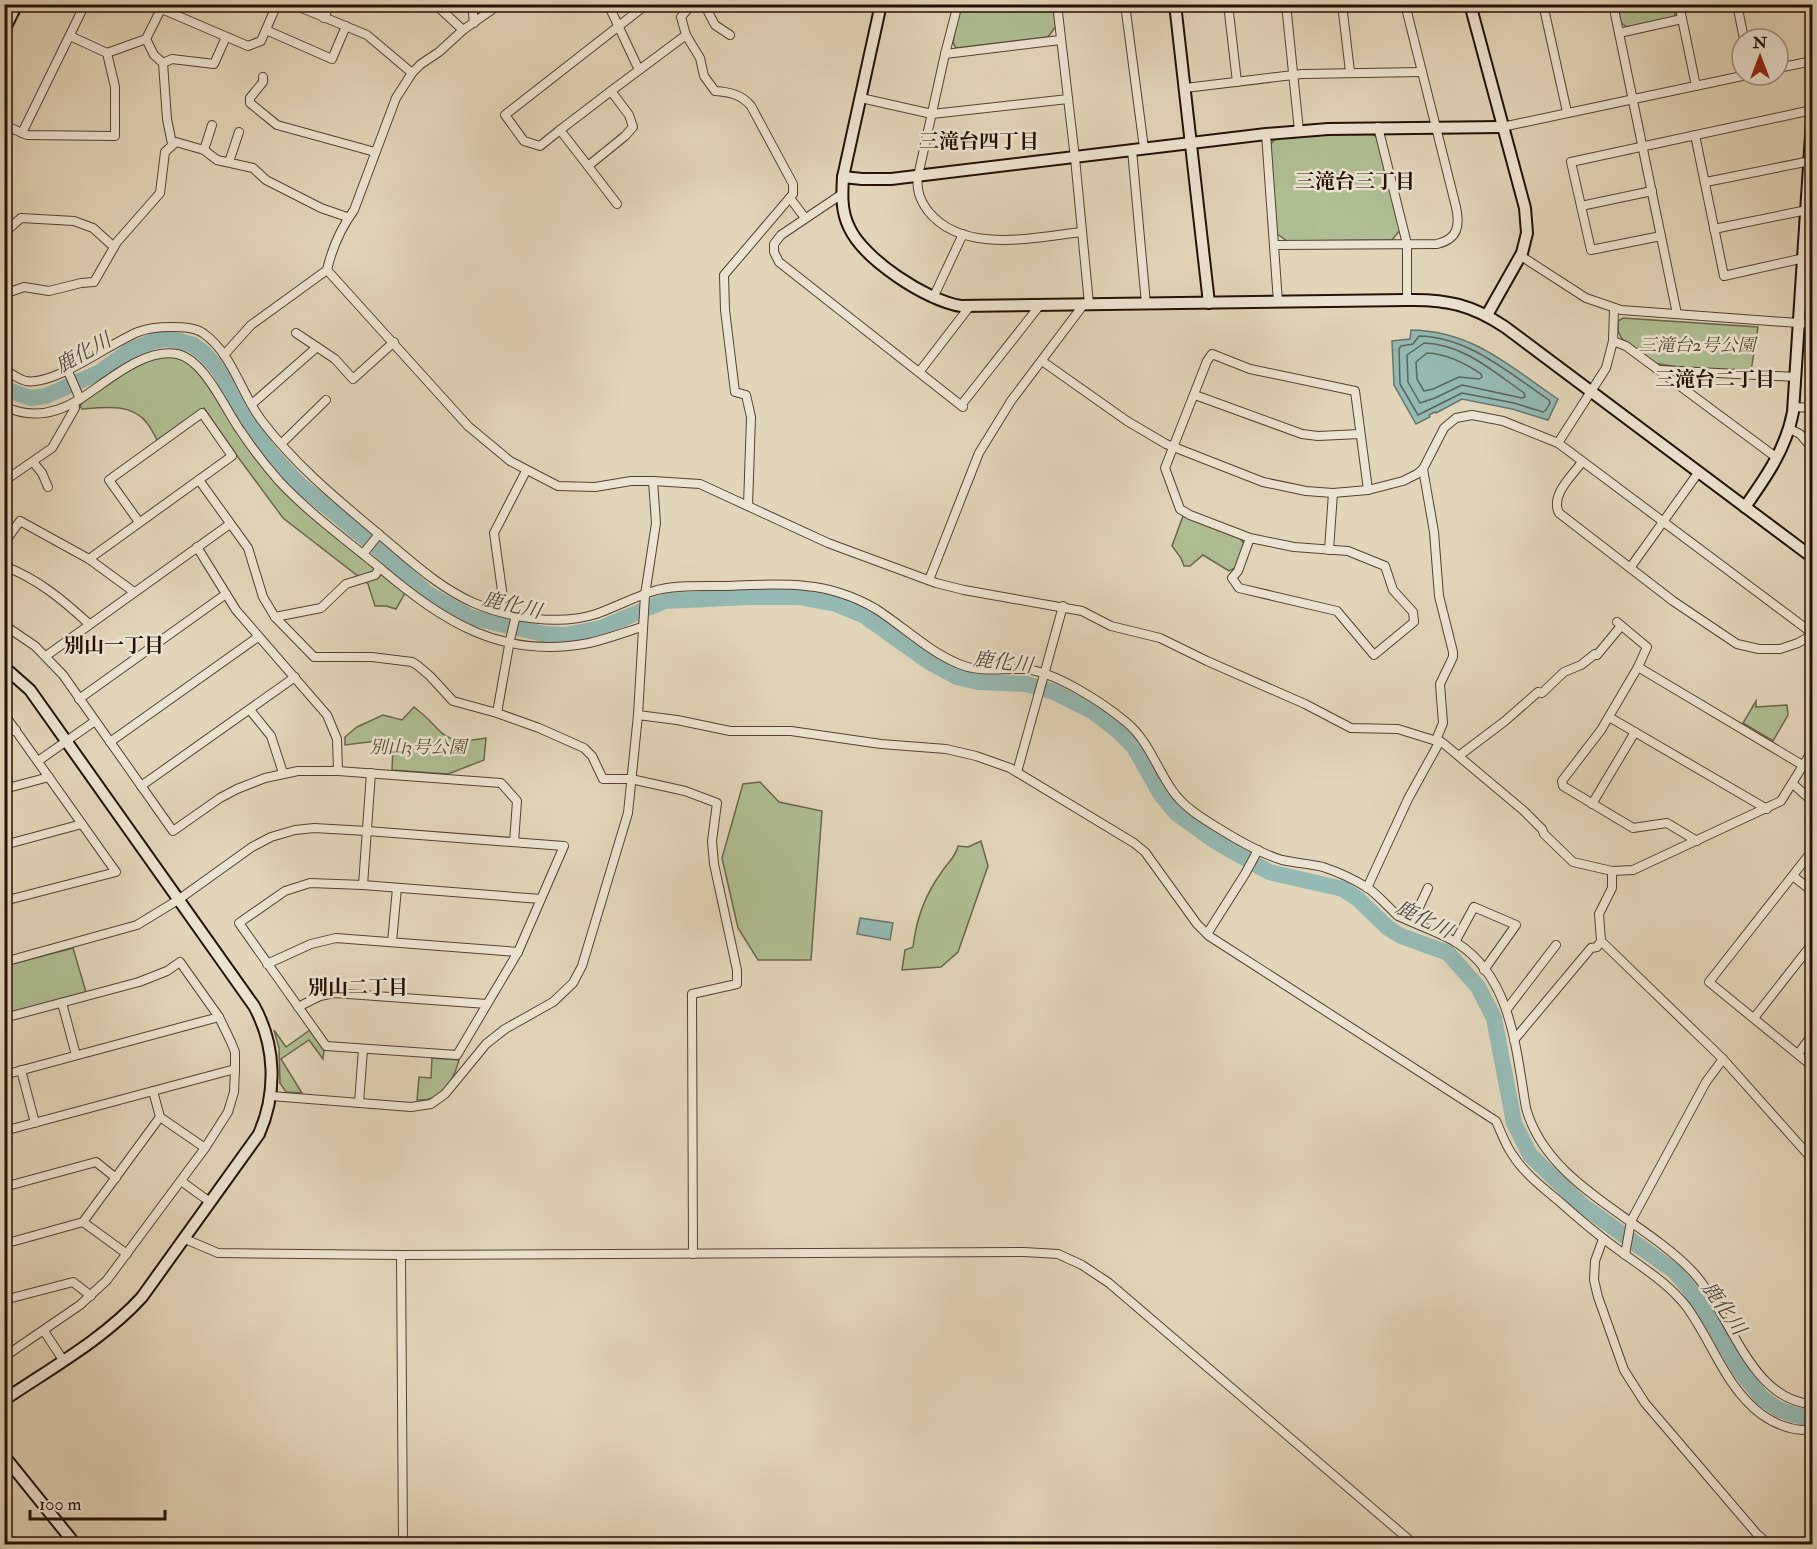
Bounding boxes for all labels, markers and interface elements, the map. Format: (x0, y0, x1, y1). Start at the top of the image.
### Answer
north arrow (1730, 27, 1790, 87)
text: N (1752, 33, 1768, 53)
district label: 三滝台四丁目 (919, 129, 1039, 154)
district label: 三滝台三丁目 (1295, 169, 1415, 194)
water label: 鹿化川 (51, 327, 117, 378)
park label: 三滝台2号公園 (1638, 334, 1759, 357)
district label: 三滝台二丁目 (1655, 367, 1775, 392)
water label: 鹿化川 (480, 586, 546, 624)
district label: 別山一丁目 (64, 633, 164, 658)
water label: 鹿化川 (972, 646, 1036, 678)
park label: 別山3号公園 (370, 736, 469, 759)
water label: 鹿化川 (1392, 894, 1458, 945)
district label: 別山二丁目 (308, 975, 408, 1000)
water label: 鹿化川 (1697, 1276, 1753, 1341)
scale bar (30, 1483, 165, 1521)
text: 100 m (39, 1493, 82, 1516)

